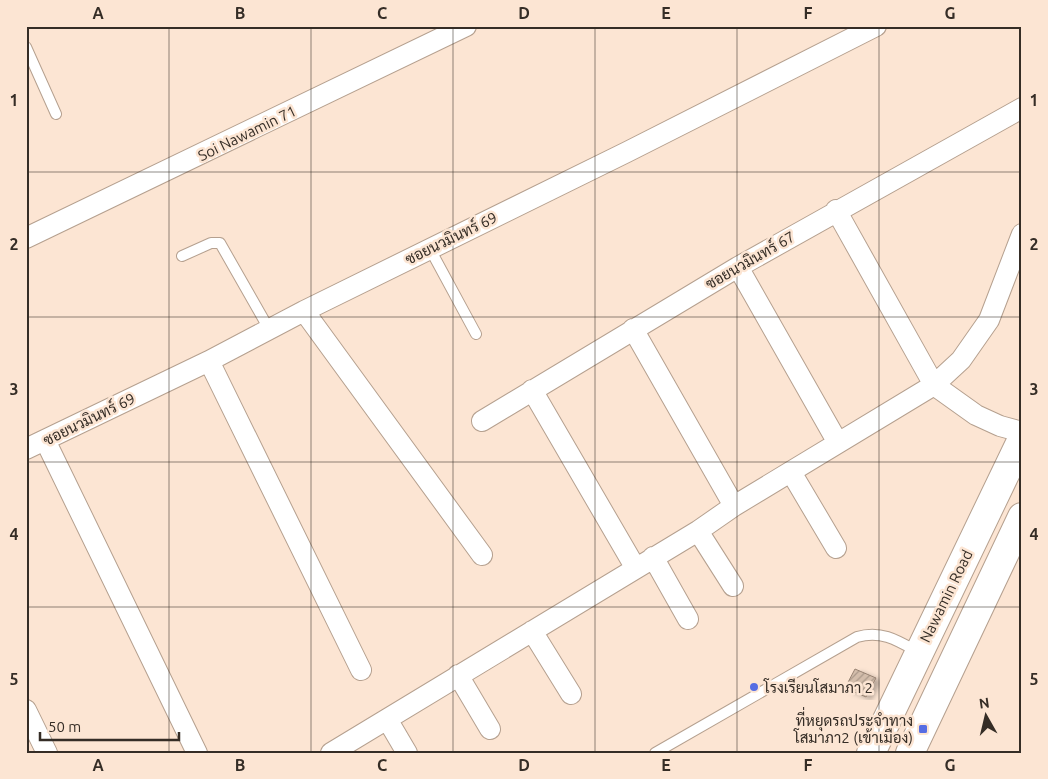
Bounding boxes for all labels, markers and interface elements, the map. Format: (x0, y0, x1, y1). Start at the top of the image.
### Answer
text: A (92, 4, 104, 22)
text: B (235, 4, 245, 22)
text: C (377, 4, 387, 22)
text: D (518, 4, 530, 22)
text: E (661, 4, 671, 22)
text: F (804, 4, 813, 22)
text: G (944, 4, 956, 22)
text: 1 (9, 91, 19, 109)
text: 1 (1029, 91, 1039, 109)
street label: Soi Nawamin 71 (195, 102, 299, 164)
street label: ซอยนวมินทร์ 69 (402, 208, 500, 268)
street label: ซอยนวมินทร์ 67 (702, 227, 798, 292)
text: 2 (9, 235, 19, 253)
text: 2 (1029, 235, 1039, 253)
text: 3 (9, 380, 19, 398)
text: 3 (1029, 380, 1039, 398)
street label: ซอยนวมินทร์ 69 (40, 389, 138, 449)
text: 4 (9, 525, 19, 543)
text: 4 (1029, 525, 1039, 543)
street label: Nawamin Road (916, 547, 976, 645)
text: 5 (9, 670, 19, 688)
text: 5 (1029, 670, 1039, 688)
place label: โรงเรียนโสมาภา 2 (763, 678, 873, 696)
marker: โรงเรียนโสมาภา 2 (748, 681, 760, 693)
north arrow (960, 692, 1010, 742)
text: N (978, 694, 990, 712)
place label: ที่หยุดรถประจำทาง โสมาภา2 (เข้าเมือง) (793, 706, 913, 746)
scale bar (40, 709, 179, 741)
text: 50 m (48, 718, 81, 735)
marker: ที่หยุดรถประจำทาง โสมาภา2 (เข้าเมือง) (917, 723, 929, 735)
text: A (92, 756, 104, 774)
text: B (235, 756, 245, 774)
text: C (377, 756, 387, 774)
text: D (518, 756, 530, 774)
text: E (661, 756, 671, 774)
text: F (804, 756, 813, 774)
text: G (944, 756, 956, 774)

